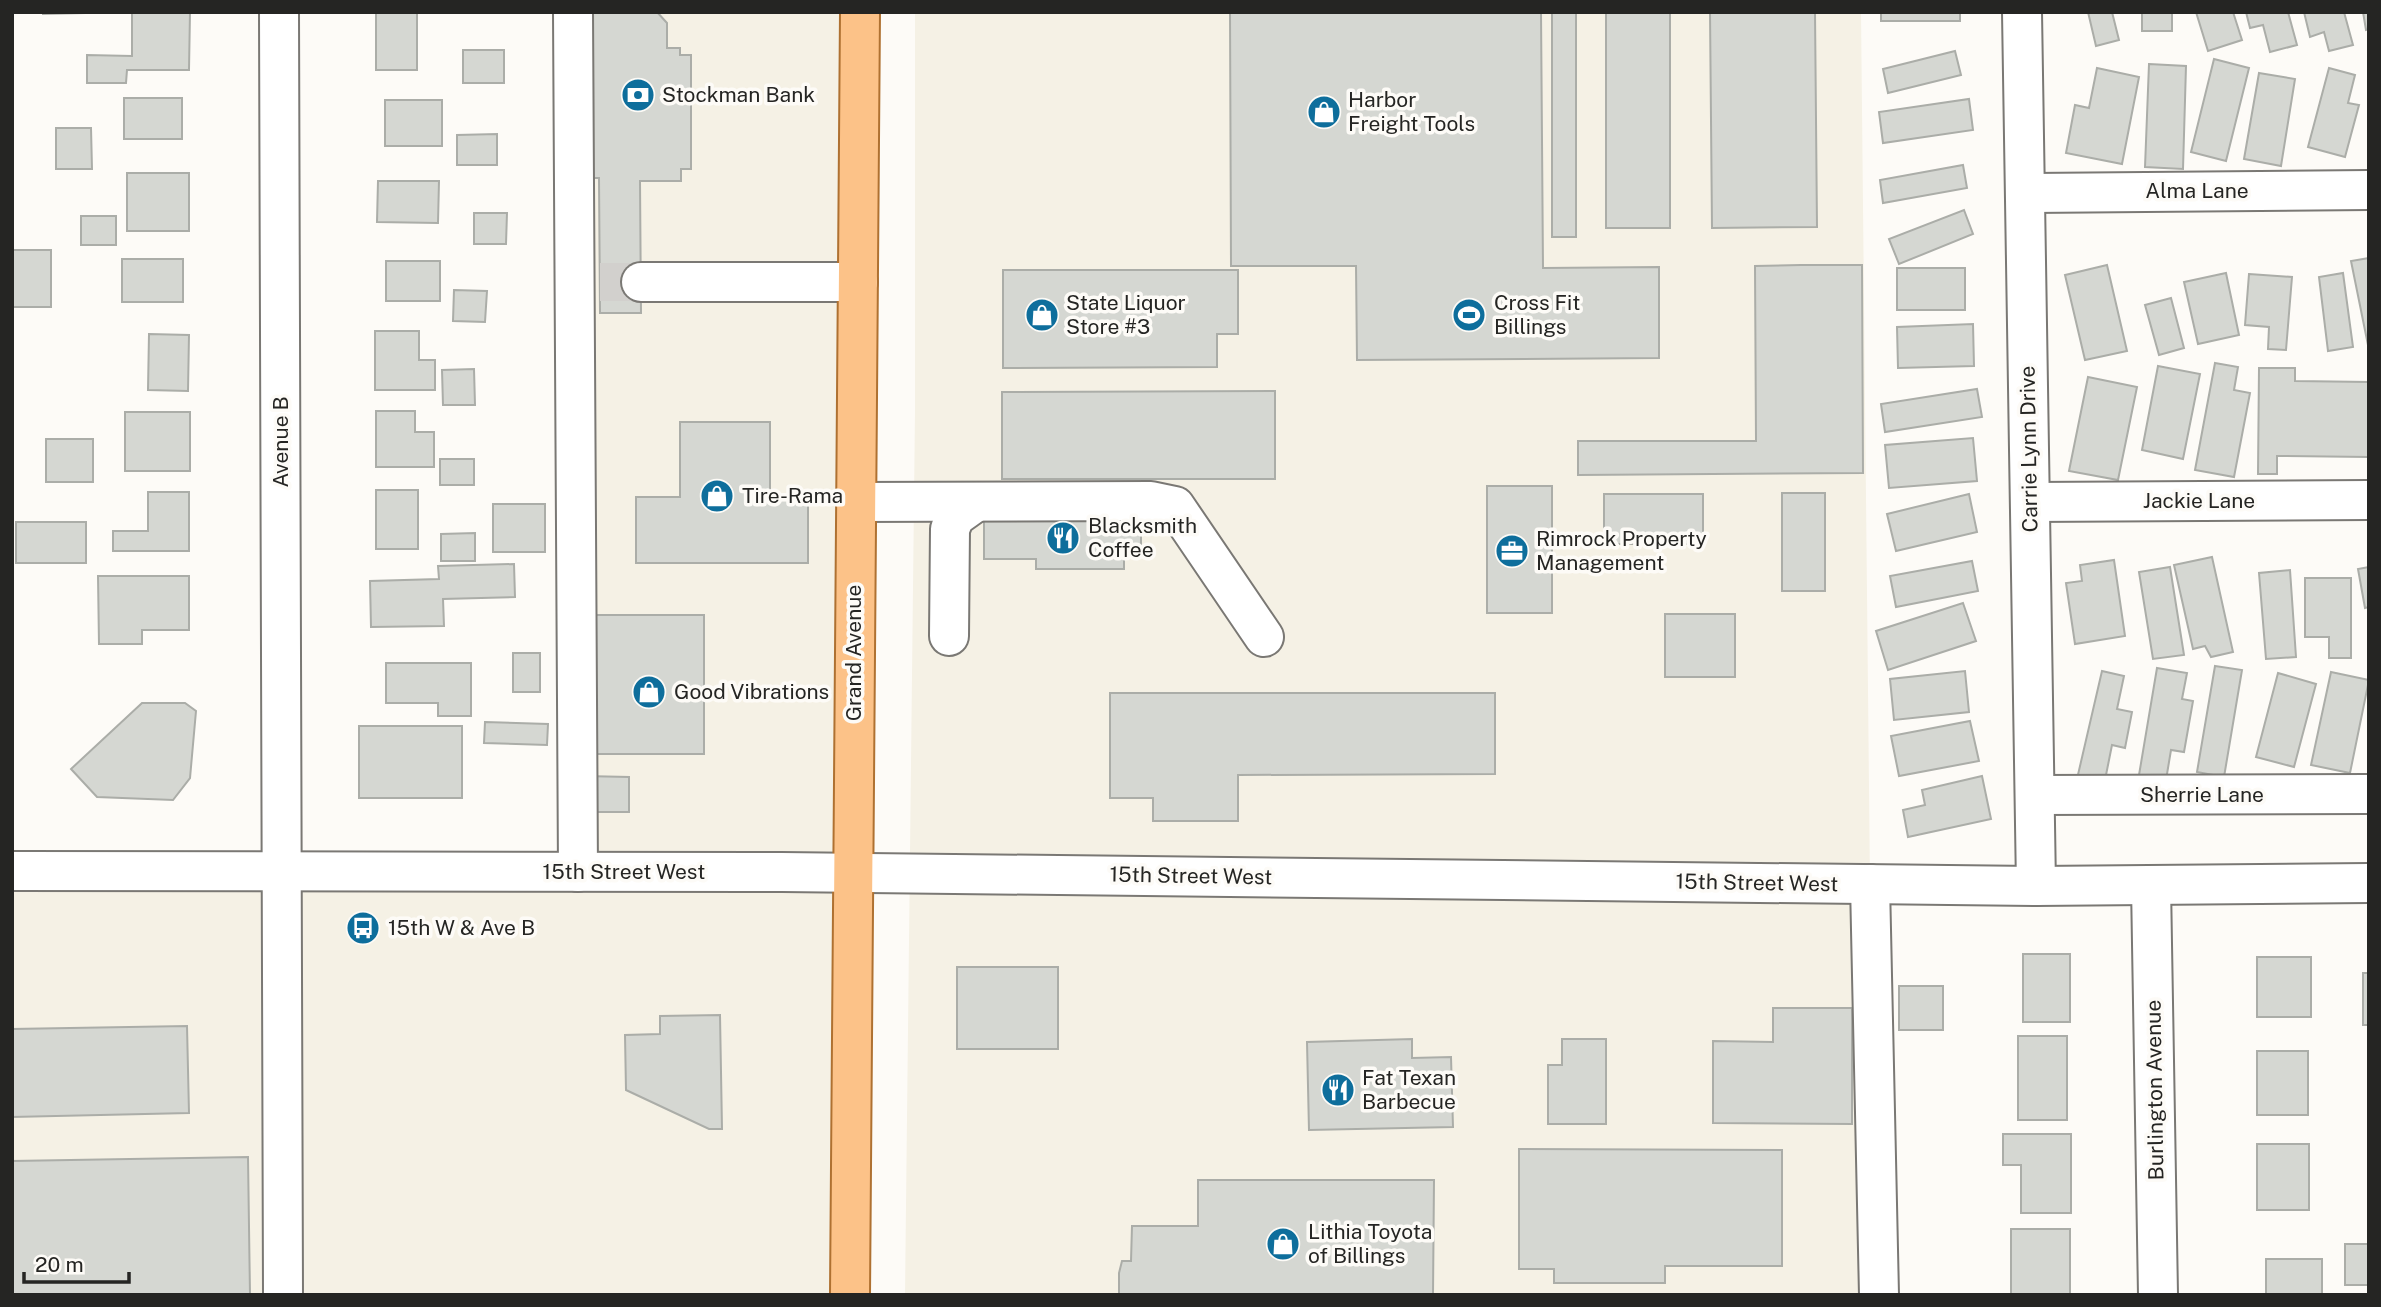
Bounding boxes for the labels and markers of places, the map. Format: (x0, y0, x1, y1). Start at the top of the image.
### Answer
bank icon: Stockman Bank (619, 76, 657, 114)
place label: Stockman Bank (662, 82, 815, 107)
place label: Harbor Freight Tools (1348, 87, 1475, 136)
shop icon: Harbor Freight Tools (1305, 93, 1343, 131)
place label: State Liquor Store #3 (1066, 290, 1186, 339)
place label: Cross Fit Billings (1494, 290, 1580, 339)
shop icon: State Liquor Store #3 (1023, 296, 1061, 334)
sports icon: Cross Fit Billings (1450, 296, 1488, 334)
shop icon: Tire-Rama (698, 477, 736, 515)
place label: Tire-Rama (742, 483, 843, 508)
place label: Blacksmith Coffee (1088, 513, 1197, 562)
restaurant icon: Blacksmith Coffee (1044, 519, 1082, 557)
place label: Rimrock Property Management (1536, 526, 1707, 575)
office icon: Rimrock Property Management (1493, 532, 1531, 570)
shop icon: Good Vibrations (630, 673, 668, 711)
place label: Good Vibrations (674, 679, 829, 704)
bus stop icon: 15th W & Ave B (344, 909, 382, 947)
place label: 15th W & Ave B (388, 915, 535, 940)
place label: Fat Texan Barbecue (1362, 1065, 1456, 1114)
restaurant icon: Fat Texan Barbecue (1319, 1071, 1357, 1109)
place label: Lithia Toyota of Billings (1308, 1219, 1432, 1268)
shop icon: Lithia Toyota of Billings (1264, 1225, 1302, 1263)

